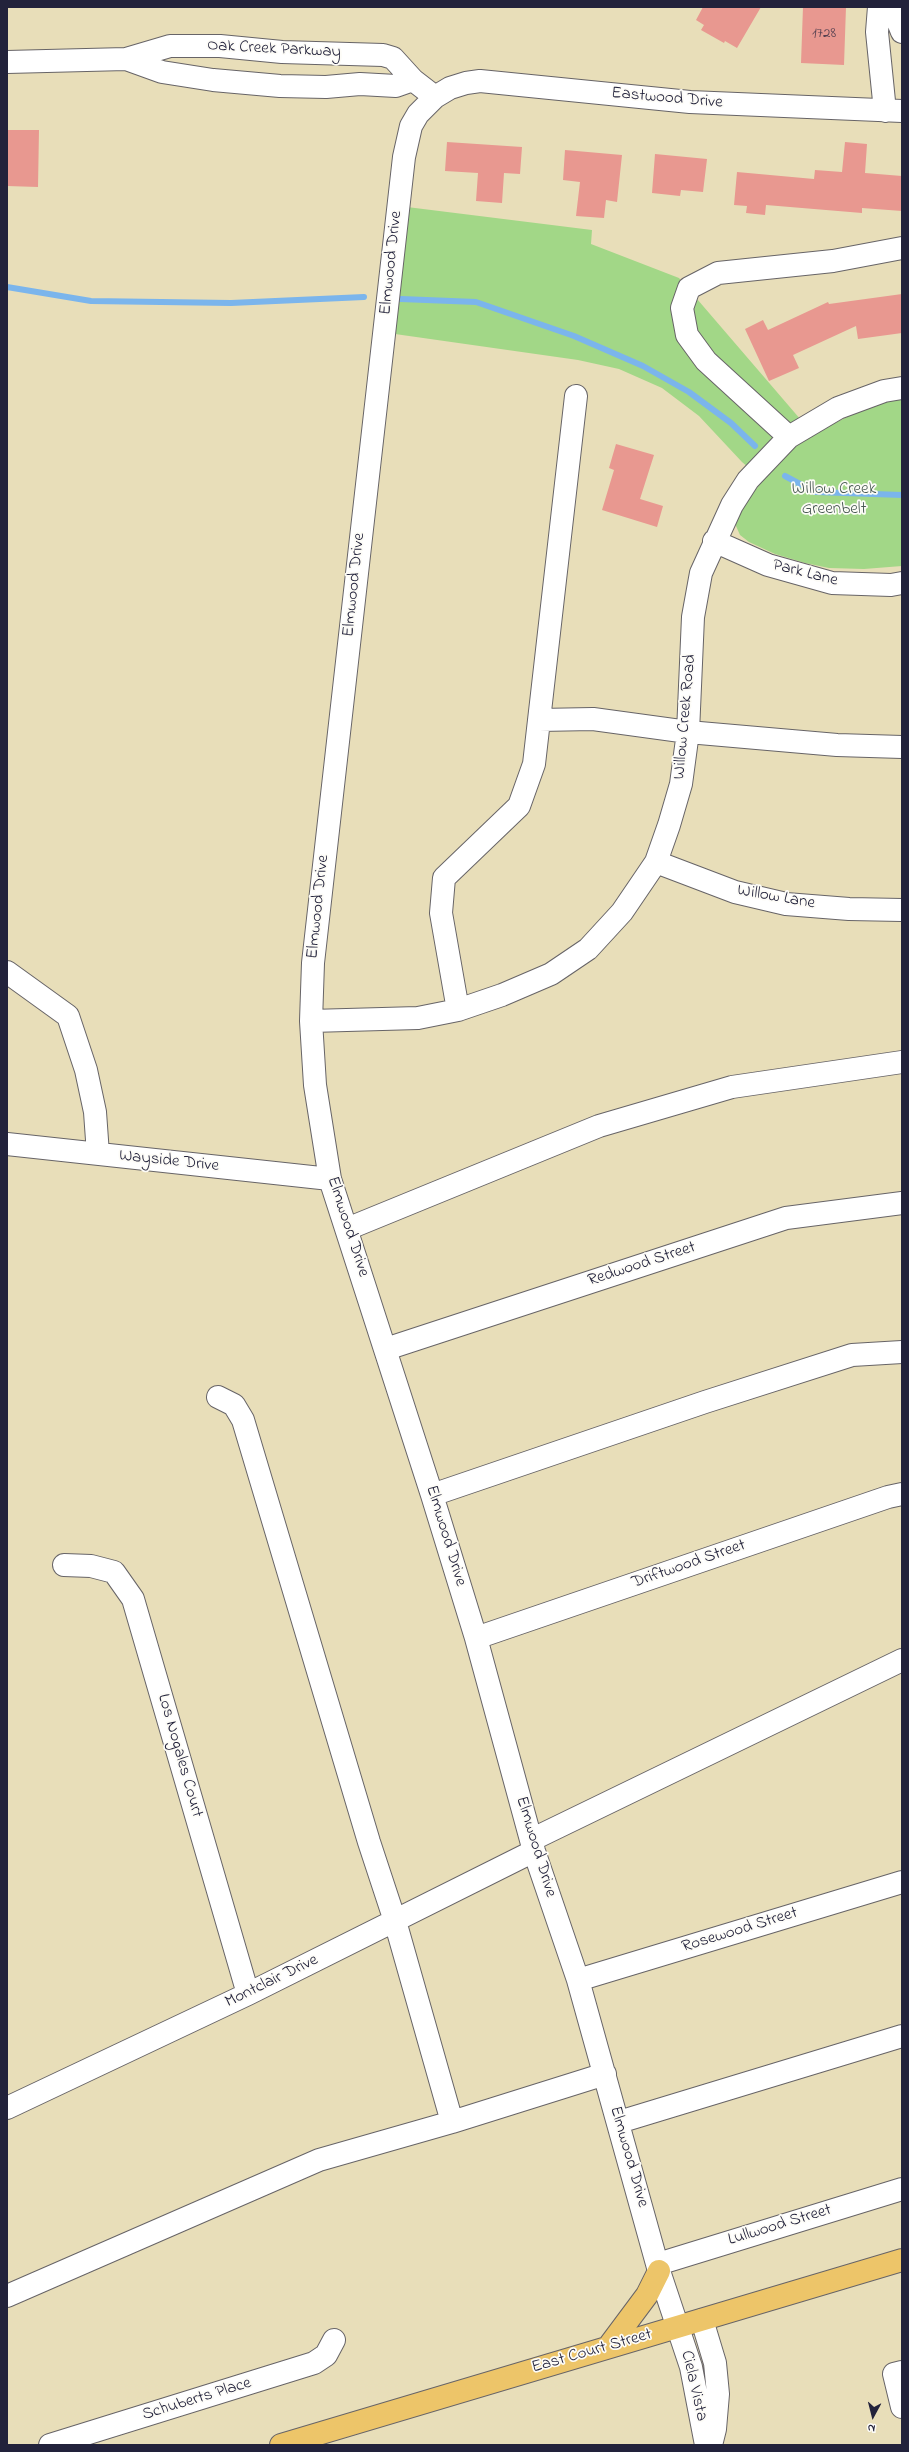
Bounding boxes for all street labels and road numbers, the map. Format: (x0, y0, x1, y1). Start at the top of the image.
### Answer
street label: Oak Creek Parkway (207, 36, 341, 64)
street label: Eastwood Drive (610, 84, 724, 114)
street label: Elmwood Drive (376, 210, 408, 316)
street label: Elmwood Drive (339, 532, 371, 638)
street label: Park Lane (770, 556, 840, 592)
street label: Willow Creek Road (670, 654, 702, 780)
street label: Elmwood Drive (303, 854, 335, 960)
street label: Willow Lane (736, 881, 816, 915)
street label: Wayside Drive (118, 1147, 220, 1177)
street label: Elmwood Drive (321, 1174, 373, 1280)
street label: Redwood Street (586, 1238, 698, 1292)
street label: Elmwood Drive (420, 1483, 470, 1589)
street label: Driftwood Street (629, 1536, 749, 1594)
street label: Los Nogales Court (152, 1692, 206, 1820)
street label: Elmwood Drive (510, 1794, 560, 1900)
street label: Rosewood Street (680, 1904, 800, 1958)
street label: Montclair Drive (222, 1951, 322, 2013)
street label: Elmwood Drive (604, 2104, 652, 2210)
street label: Lullwood Street (726, 2201, 834, 2251)
street label: East Court Street (530, 2325, 654, 2379)
street label: Ciela Vista (675, 2349, 711, 2423)
street label: Schuberts Place (140, 2374, 254, 2426)

